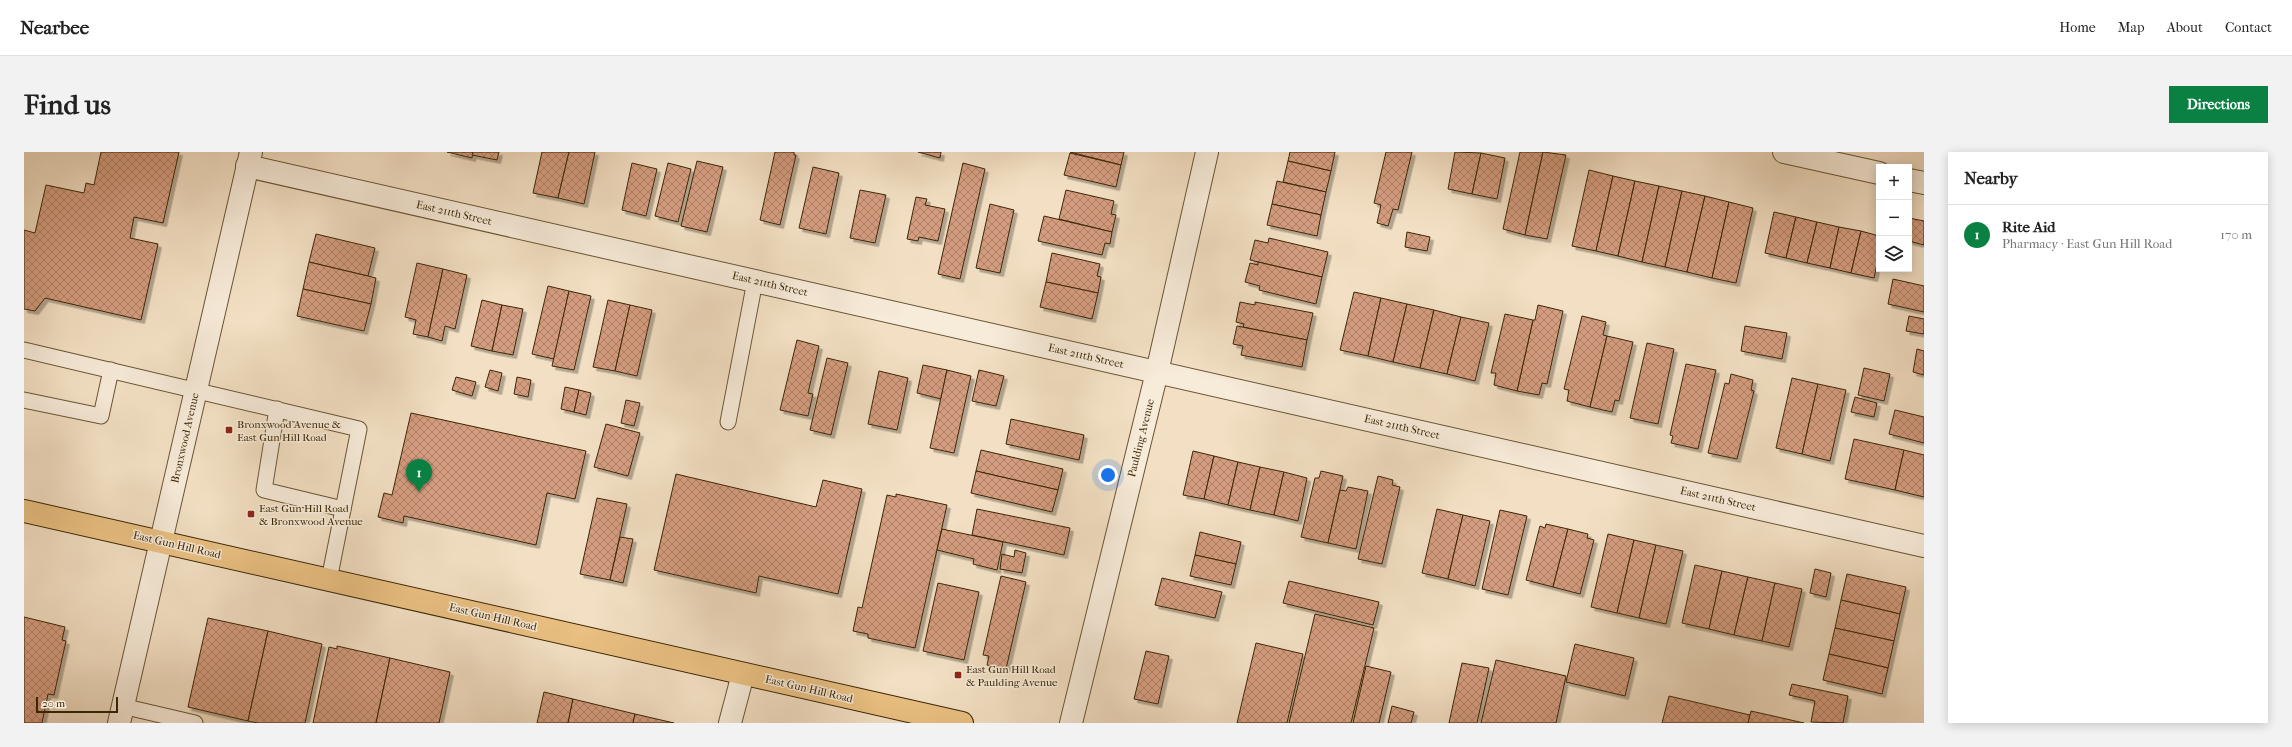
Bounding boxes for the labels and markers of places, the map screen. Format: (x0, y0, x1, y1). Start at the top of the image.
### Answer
place label: Bronxwood Avenue & East Gun Hill Road (237, 418, 341, 444)
marker: Bronxwood Avenue & East Gun Hill Road (224, 425, 234, 435)
pin: 1 (406, 459, 432, 492)
place label: East Gun Hill Road & Bronxwood Avenue (259, 502, 363, 528)
marker: East Gun Hill Road & Bronxwood Avenue (246, 509, 256, 519)
place label: East Gun Hill Road & Paulding Avenue (966, 663, 1058, 689)
marker: East Gun Hill Road & Paulding Avenue (953, 670, 963, 680)

